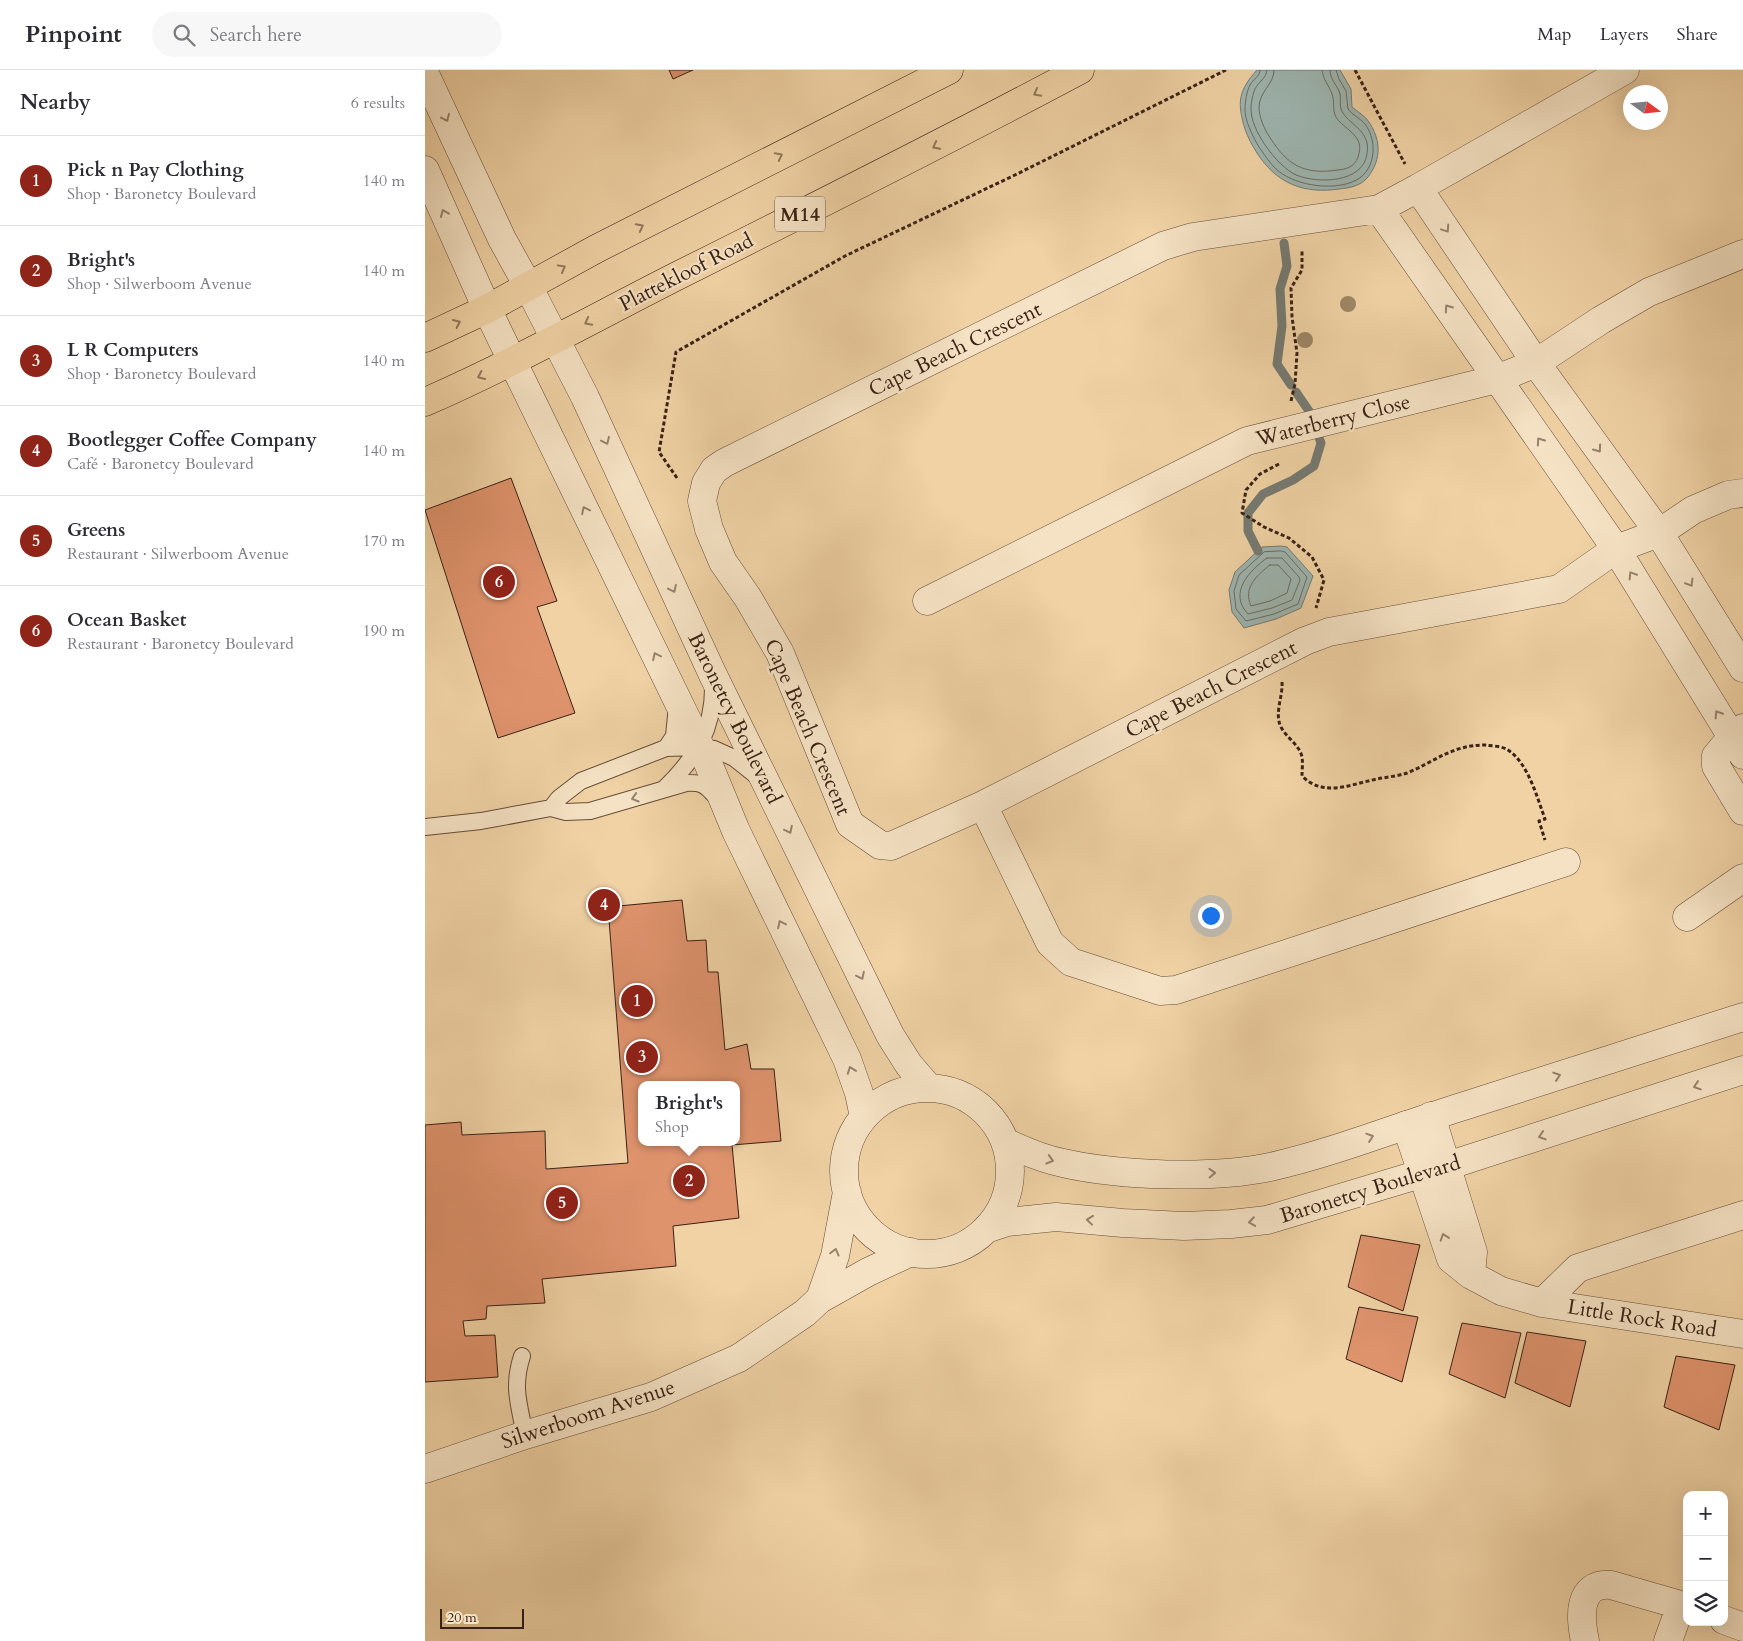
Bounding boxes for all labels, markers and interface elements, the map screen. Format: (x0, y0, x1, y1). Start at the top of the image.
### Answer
search box (152, 12, 502, 57)
text: Pinpoint (25, 18, 122, 51)
icon: search (170, 21, 198, 49)
text: Search here (210, 22, 302, 48)
text: Map (1537, 22, 1572, 47)
text: Layers (1600, 22, 1649, 47)
text: Share (1677, 22, 1718, 47)
north arrow (1623, 85, 1668, 130)
one-way arrow (1033, 87, 1042, 97)
text: Nearby (20, 88, 91, 117)
text: 6 results (351, 92, 405, 114)
one-way arrow (439, 113, 449, 122)
one-way arrow (932, 140, 941, 150)
one-way arrow (774, 152, 783, 162)
text: Pick n Pay Clothing (67, 157, 244, 183)
text: 1 (32, 170, 40, 192)
text: 140 m (363, 170, 405, 192)
text: Shop · Baronetcy Boulevard (67, 183, 256, 205)
road number: M14 (775, 196, 825, 232)
one-way arrow (439, 209, 450, 218)
one-way arrow (635, 223, 644, 233)
one-way arrow (1439, 224, 1449, 233)
street label: Plattekloof Road (614, 226, 758, 319)
text: Bright's (67, 247, 135, 273)
text: 2 (32, 260, 40, 282)
text: 140 m (363, 260, 405, 282)
one-way arrow (557, 264, 566, 274)
text: Shop · Silwerboom Avenue (67, 273, 252, 295)
street label: Cape Beach Crescent (864, 295, 1047, 404)
one-way arrow (1445, 304, 1454, 314)
one-way arrow (584, 316, 593, 326)
one-way arrow (452, 319, 461, 329)
text: L R Computers (67, 337, 199, 363)
text: 3 (32, 350, 40, 372)
text: 140 m (363, 350, 405, 372)
text: Shop · Baronetcy Boulevard (67, 363, 256, 385)
one-way arrow (478, 370, 487, 380)
street label: Waterberry Close (1252, 387, 1413, 454)
text: Bootlegger Coffee Company (67, 427, 317, 453)
one-way arrow (599, 436, 610, 445)
one-way arrow (1537, 437, 1546, 447)
text: 4 (32, 440, 40, 462)
text: 140 m (363, 440, 405, 462)
one-way arrow (1592, 443, 1601, 453)
text: Café · Baronetcy Boulevard (67, 453, 254, 475)
one-way arrow (581, 506, 591, 515)
text: Greens (67, 517, 125, 543)
text: 5 (32, 530, 40, 552)
text: 170 m (363, 530, 405, 552)
text: Restaurant · Silwerboom Avenue (67, 543, 289, 565)
pin: 6 (483, 563, 515, 601)
one-way arrow (1629, 572, 1639, 581)
one-way arrow (1683, 577, 1693, 586)
one-way arrow (667, 584, 678, 593)
text: Ocean Basket (67, 607, 187, 633)
text: 6 (32, 620, 40, 642)
text: 190 m (363, 620, 405, 642)
street label: Baronetcy Boulevard (680, 628, 789, 809)
text: Restaurant · Baronetcy Boulevard (67, 633, 294, 655)
street label: Cape Beach Crescent (1120, 633, 1302, 745)
street label: Cape Beach Crescent (757, 635, 858, 820)
one-way arrow (652, 653, 662, 662)
one-way arrow (1714, 710, 1724, 719)
one-way arrow (630, 792, 639, 803)
one-way arrow (783, 825, 793, 834)
pin: 4 (588, 886, 620, 924)
your location (1198, 903, 1224, 929)
one-way arrow (778, 920, 788, 929)
one-way arrow (855, 971, 865, 980)
pin: 1 (621, 982, 653, 1020)
pin: 3 (626, 1038, 658, 1076)
one-way arrow (847, 1066, 857, 1075)
one-way arrow (1553, 1072, 1561, 1082)
one-way arrow (1693, 1080, 1701, 1090)
popup (638, 1081, 740, 1146)
text: Bright's (655, 1090, 723, 1116)
text: Shop (655, 1116, 689, 1138)
one-way arrow (1538, 1130, 1547, 1140)
one-way arrow (1365, 1133, 1373, 1143)
street label: Baronetcy Boulevard (1276, 1148, 1464, 1231)
one-way arrow (1046, 1154, 1054, 1164)
pin: 2 (673, 1162, 705, 1200)
one-way arrow (1208, 1168, 1216, 1178)
pin: 5 (546, 1184, 578, 1222)
one-way arrow (1086, 1215, 1094, 1226)
one-way arrow (1248, 1216, 1256, 1227)
one-way arrow (1439, 1233, 1449, 1241)
one-way arrow (829, 1248, 840, 1257)
street label: Little Rock Road (1565, 1292, 1719, 1345)
street label: Silwerboom Avenue (497, 1373, 679, 1456)
map controls (1683, 1491, 1728, 1626)
button: + (1683, 1491, 1728, 1536)
button: − (1683, 1536, 1728, 1581)
button: layers (1683, 1581, 1728, 1626)
scale bar (440, 1606, 524, 1629)
text: 20 m (447, 1608, 477, 1627)

